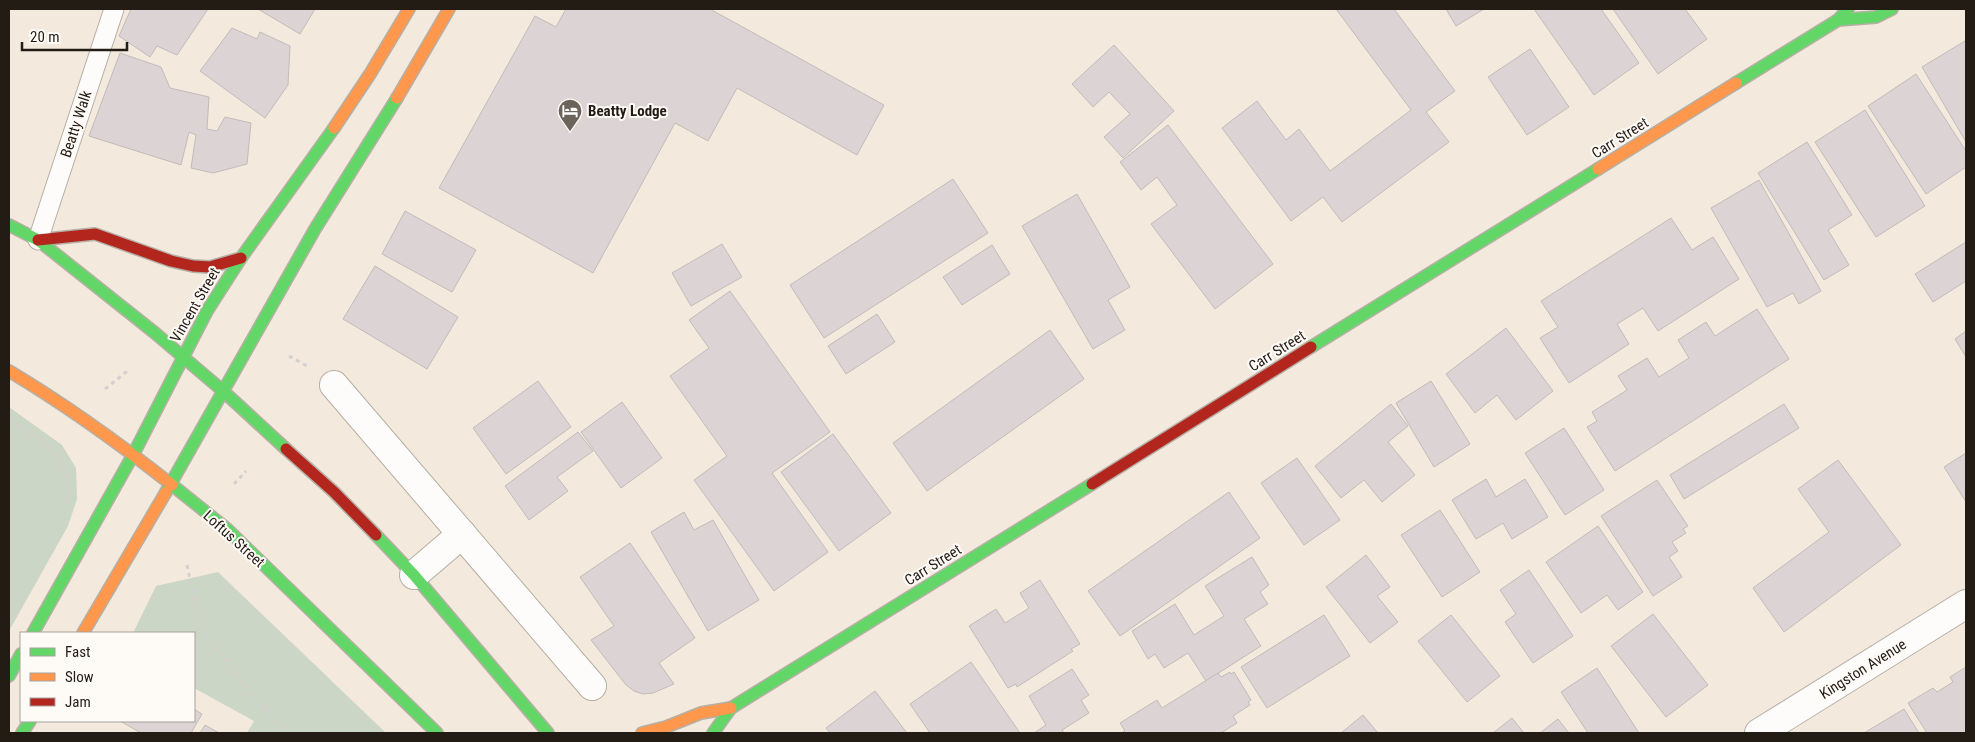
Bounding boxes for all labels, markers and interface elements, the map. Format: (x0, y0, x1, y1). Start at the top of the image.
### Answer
scale bar (22, 20, 128, 52)
text: 20 m (30, 28, 60, 46)
street label: Beatty Walk (57, 88, 95, 160)
hotel icon: Beatty Lodge (557, 98, 583, 132)
place label: Beatty Lodge (588, 102, 667, 120)
street label: Carr Street (1588, 114, 1652, 162)
street label: Vincent Street (166, 264, 224, 346)
street label: Carr Street (1245, 327, 1309, 375)
street label: Loftus Street (200, 507, 268, 571)
street label: Carr Street (901, 541, 965, 589)
legend (20, 632, 195, 722)
street label: Kingston Avenue (1816, 635, 1910, 703)
text: Fast (65, 643, 90, 661)
text: Slow (65, 668, 94, 686)
text: Jam (65, 693, 91, 711)

